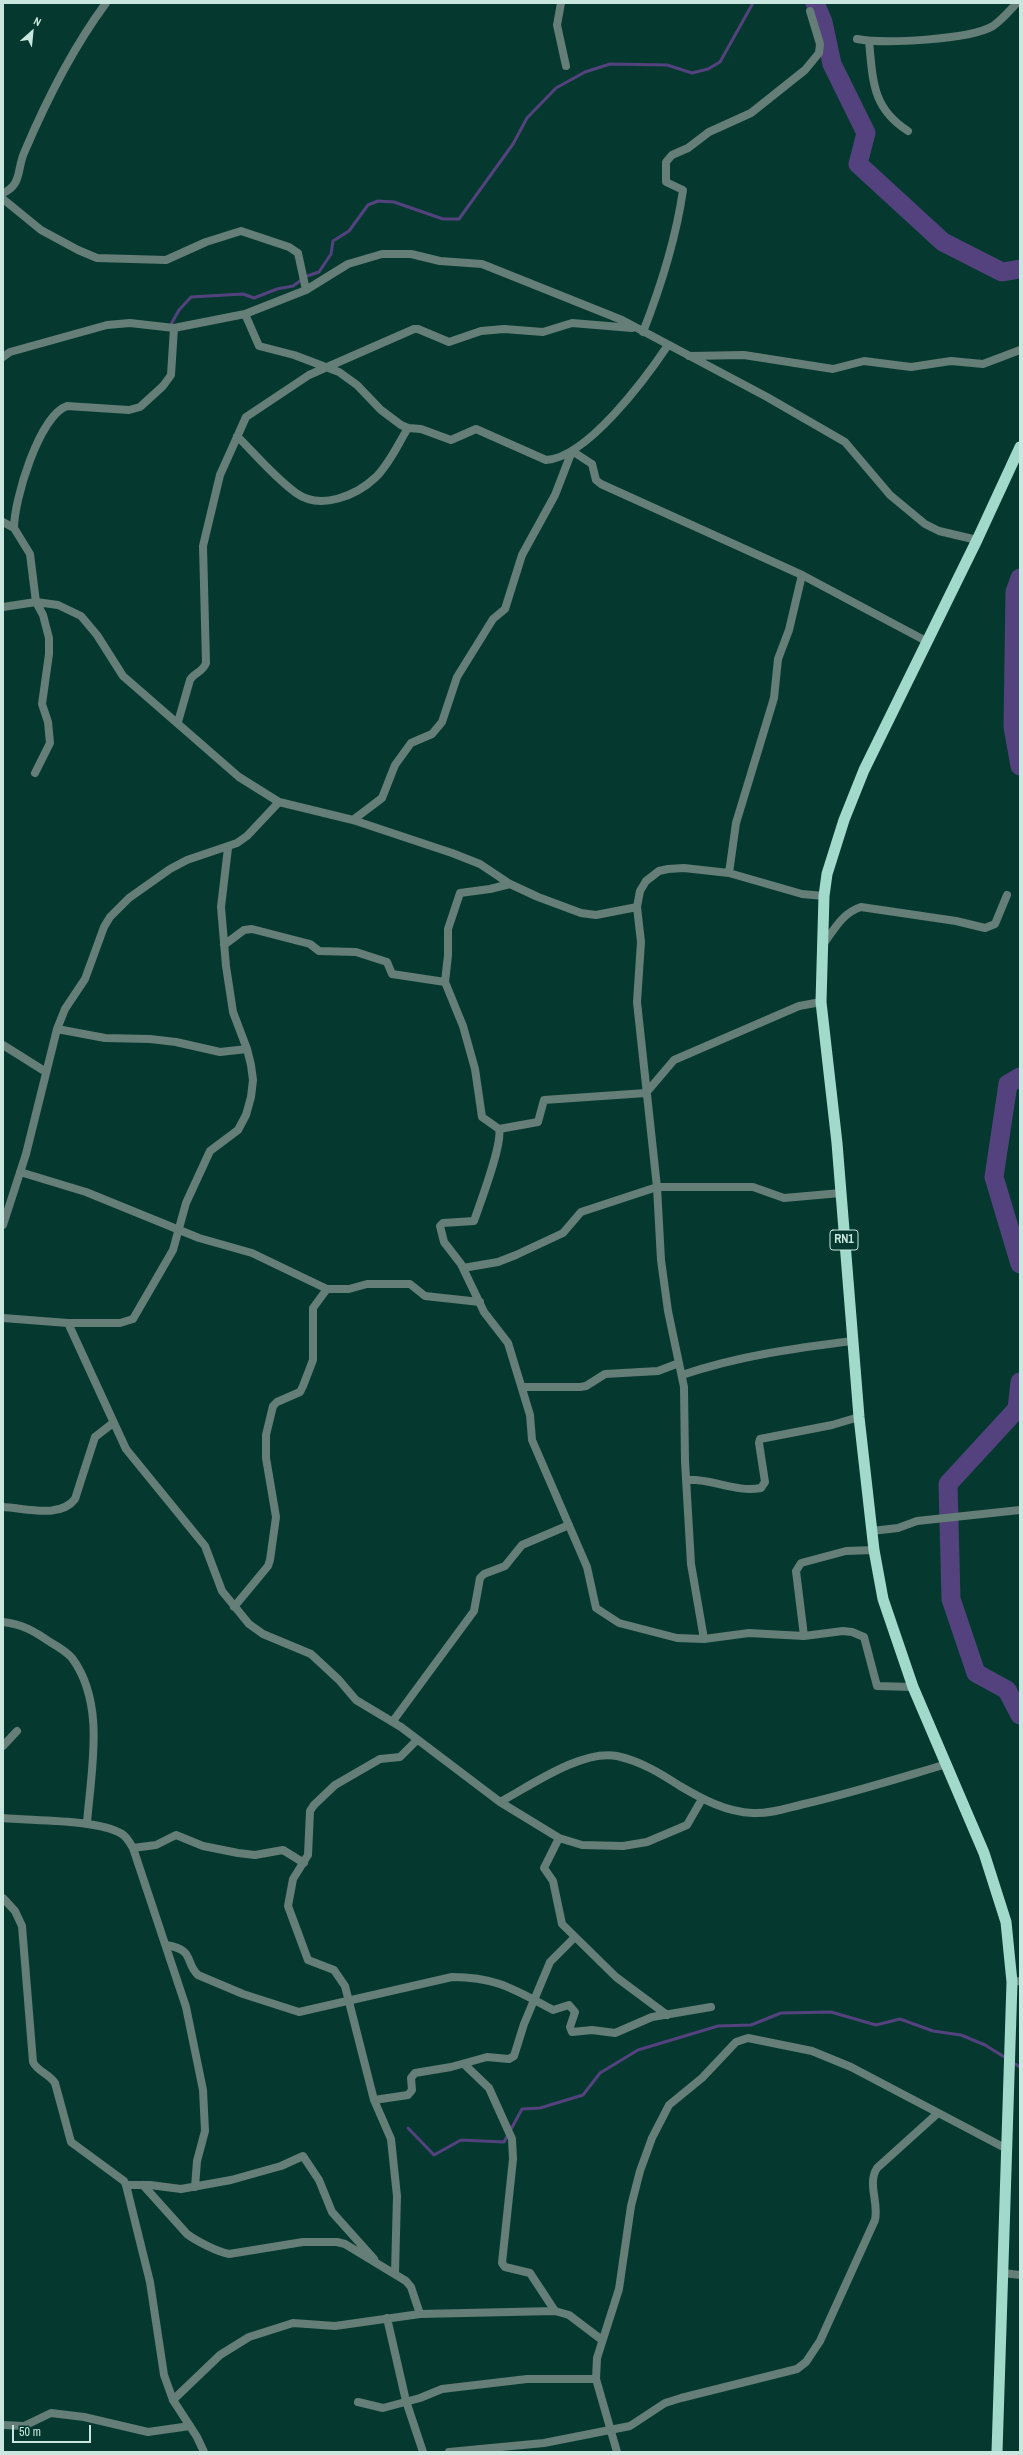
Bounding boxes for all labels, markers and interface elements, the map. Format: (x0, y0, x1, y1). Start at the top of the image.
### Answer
north arrow (12, 12, 52, 52)
text: N (31, 14, 44, 29)
road number: RN1 (830, 1230, 858, 1250)
scale bar (14, 2417, 93, 2443)
text: 50 m (19, 2424, 41, 2440)

